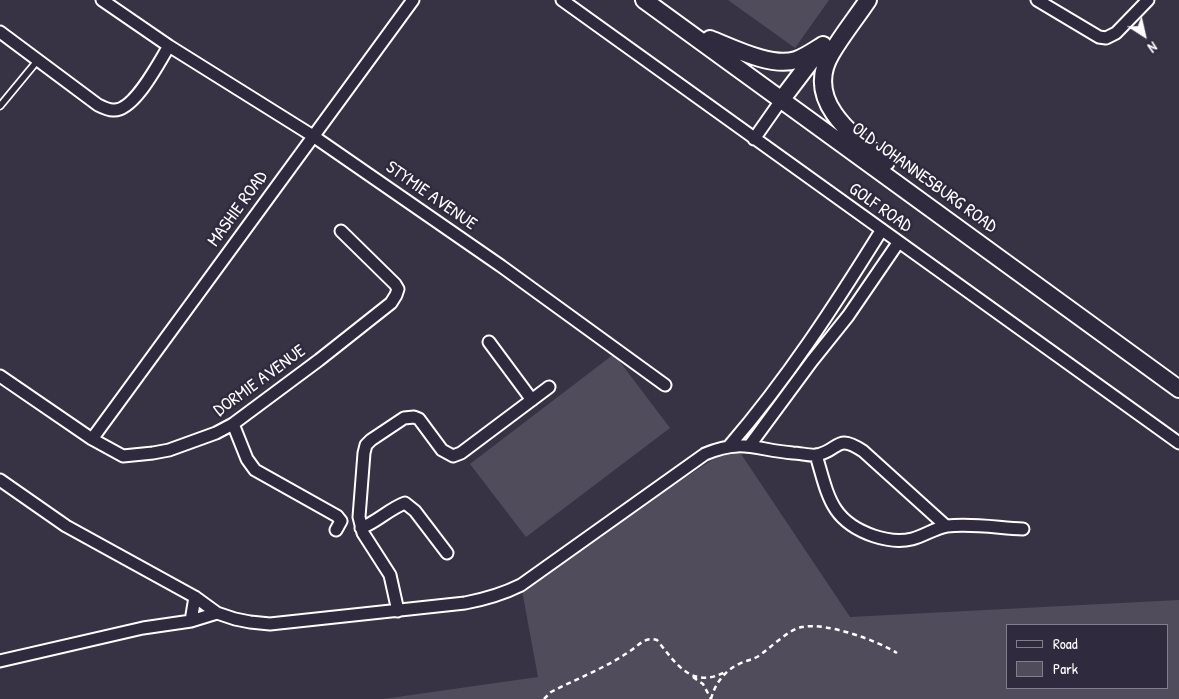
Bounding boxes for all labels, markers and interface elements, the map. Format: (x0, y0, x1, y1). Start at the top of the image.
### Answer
north arrow (1119, 10, 1169, 60)
text: N (1144, 38, 1161, 58)
street label: OLD JOHANNESBURG ROAD (847, 118, 1001, 238)
street label: STYMIE AVENUE (381, 157, 481, 235)
street label: MASHIE ROAD (203, 167, 273, 251)
street label: GOLF ROAD (844, 179, 916, 237)
street label: DORMIE AVENUE (210, 341, 310, 421)
legend (1006, 624, 1169, 689)
text: Road (1053, 633, 1078, 654)
text: Park (1053, 658, 1078, 679)

